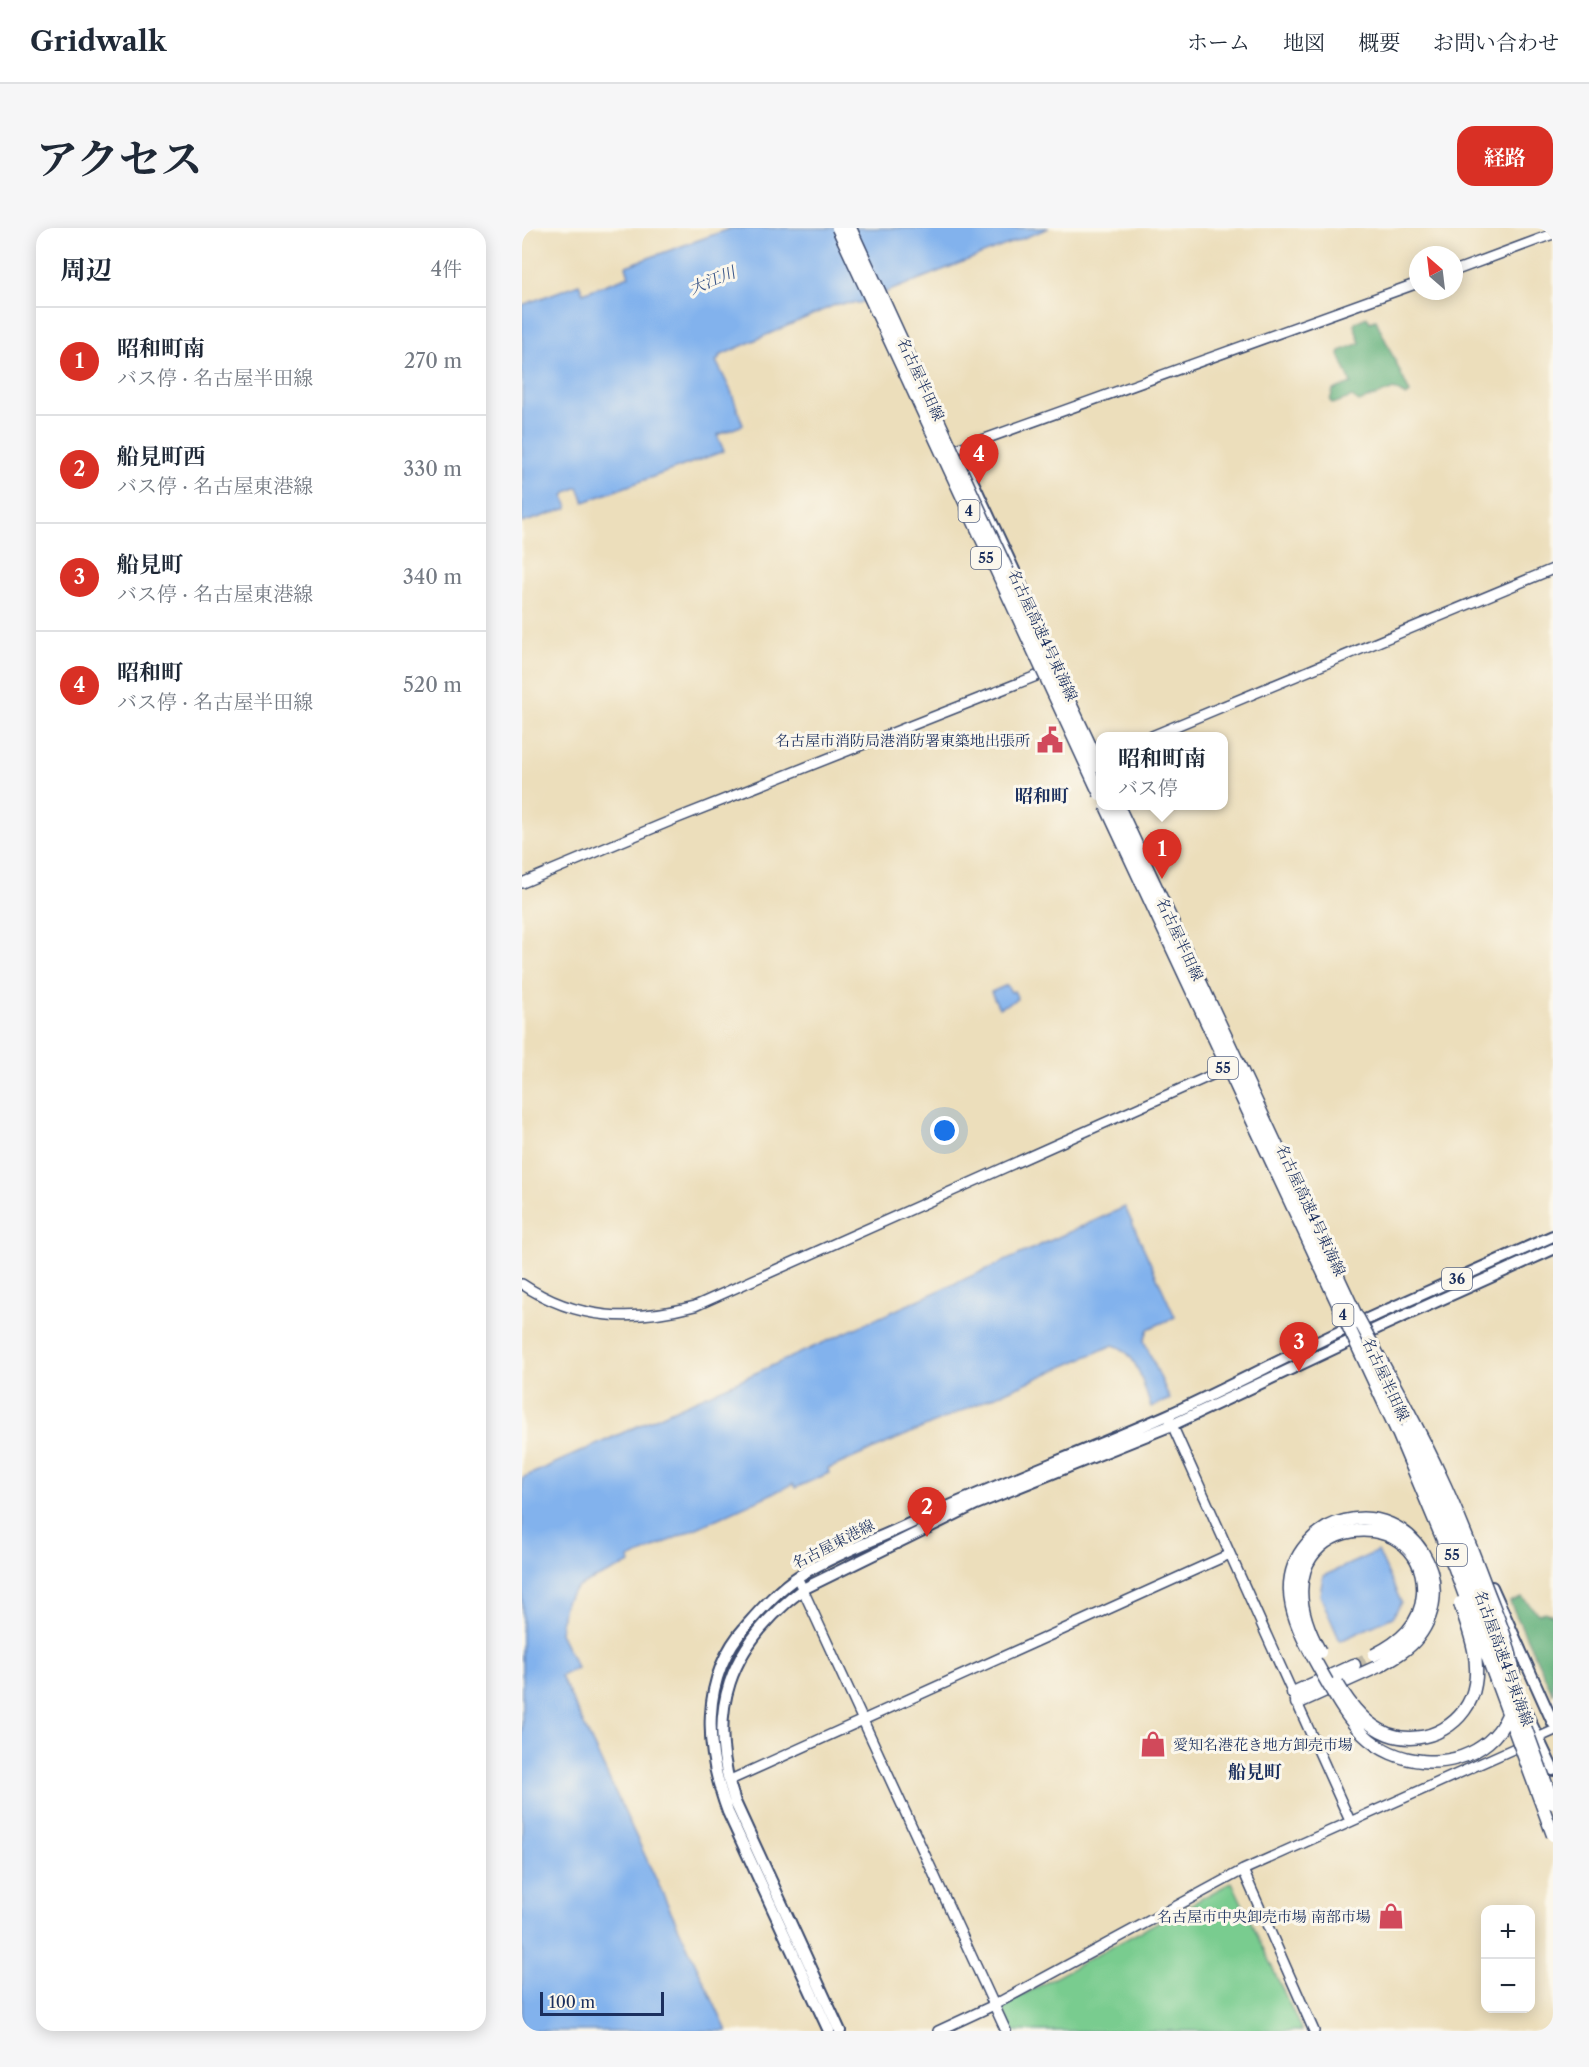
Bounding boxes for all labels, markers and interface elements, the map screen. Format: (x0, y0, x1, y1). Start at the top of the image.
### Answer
text: Gridwalk (30, 24, 166, 58)
text: ホーム (1187, 30, 1250, 55)
text: 地図 (1283, 30, 1325, 55)
text: 概要 (1358, 30, 1400, 55)
text: お問い合わせ (1433, 30, 1559, 55)
button: 経路 (1457, 126, 1553, 186)
text: アクセス (36, 133, 203, 185)
north arrow (1409, 246, 1463, 300)
text: 周辺 (60, 254, 112, 286)
text: 4件 (430, 257, 462, 281)
water label: 大江川 (686, 261, 740, 298)
street label: 名古屋半田線 (893, 334, 949, 424)
text: 昭和町南 (117, 335, 205, 362)
text: 1 (75, 349, 84, 373)
text: 270 m (404, 349, 462, 373)
text: バス停 · 名古屋半田線 (117, 366, 313, 390)
pin: 4 (960, 434, 998, 484)
text: 船見町西 (117, 443, 205, 470)
text: 2 (74, 457, 85, 481)
text: 330 m (403, 457, 462, 481)
text: バス停 · 名古屋東港線 (117, 474, 313, 498)
road number: 4 (958, 500, 980, 522)
road number: 55 (971, 547, 1001, 569)
text: 船見町 (117, 551, 183, 578)
text: 3 (74, 565, 85, 589)
text: 340 m (403, 565, 462, 589)
street label: 名古屋高速4号東海線 (1004, 566, 1082, 704)
text: バス停 · 名古屋東港線 (117, 582, 313, 606)
text: 昭和町 (117, 659, 183, 686)
text: 4 (74, 673, 85, 697)
text: 520 m (403, 673, 462, 697)
text: バス停 · 名古屋半田線 (117, 690, 313, 714)
public building icon: 名古屋市消防局港消防署東築地出張所 (1035, 725, 1065, 755)
place label: 名古屋市消防局港消防署東築地出張所 (775, 731, 1030, 750)
popup (1096, 732, 1228, 810)
text: 昭和町南 (1118, 745, 1206, 772)
text: バス停 (1118, 776, 1178, 800)
district label: 昭和町 (1015, 785, 1069, 807)
pin: 1 (1142, 830, 1182, 879)
street label: 名古屋半田線 (1152, 894, 1208, 984)
road number: 55 (1208, 1057, 1238, 1079)
your location (930, 1116, 959, 1145)
street label: 名古屋高速4号東海線 (1272, 1141, 1350, 1279)
road number: 36 (1442, 1268, 1472, 1290)
road number: 4 (1332, 1304, 1354, 1326)
pin: 3 (1280, 1322, 1318, 1372)
street label: 名古屋半田線 (1358, 1334, 1414, 1424)
pin: 2 (908, 1488, 946, 1537)
street label: 名古屋東港線 (789, 1515, 877, 1573)
road number: 55 (1437, 1544, 1467, 1566)
street label: 名古屋高速4号東海線 (1471, 1587, 1537, 1729)
shop icon: 愛知名港花き地方卸売市場 (1138, 1729, 1168, 1759)
place label: 愛知名港花き地方卸売市場 (1173, 1735, 1353, 1754)
district label: 船見町 (1228, 1761, 1282, 1783)
shop icon: 名古屋市中央卸売市場 南部市場 (1376, 1901, 1406, 1931)
map controls (1481, 1905, 1535, 2013)
button: + (1481, 1905, 1535, 1959)
place label: 名古屋市中央卸売市場 南部市場 (1157, 1907, 1371, 1926)
button: − (1481, 1959, 1535, 2013)
scale bar (540, 1989, 664, 2016)
text: 100 m (549, 1992, 595, 2012)

